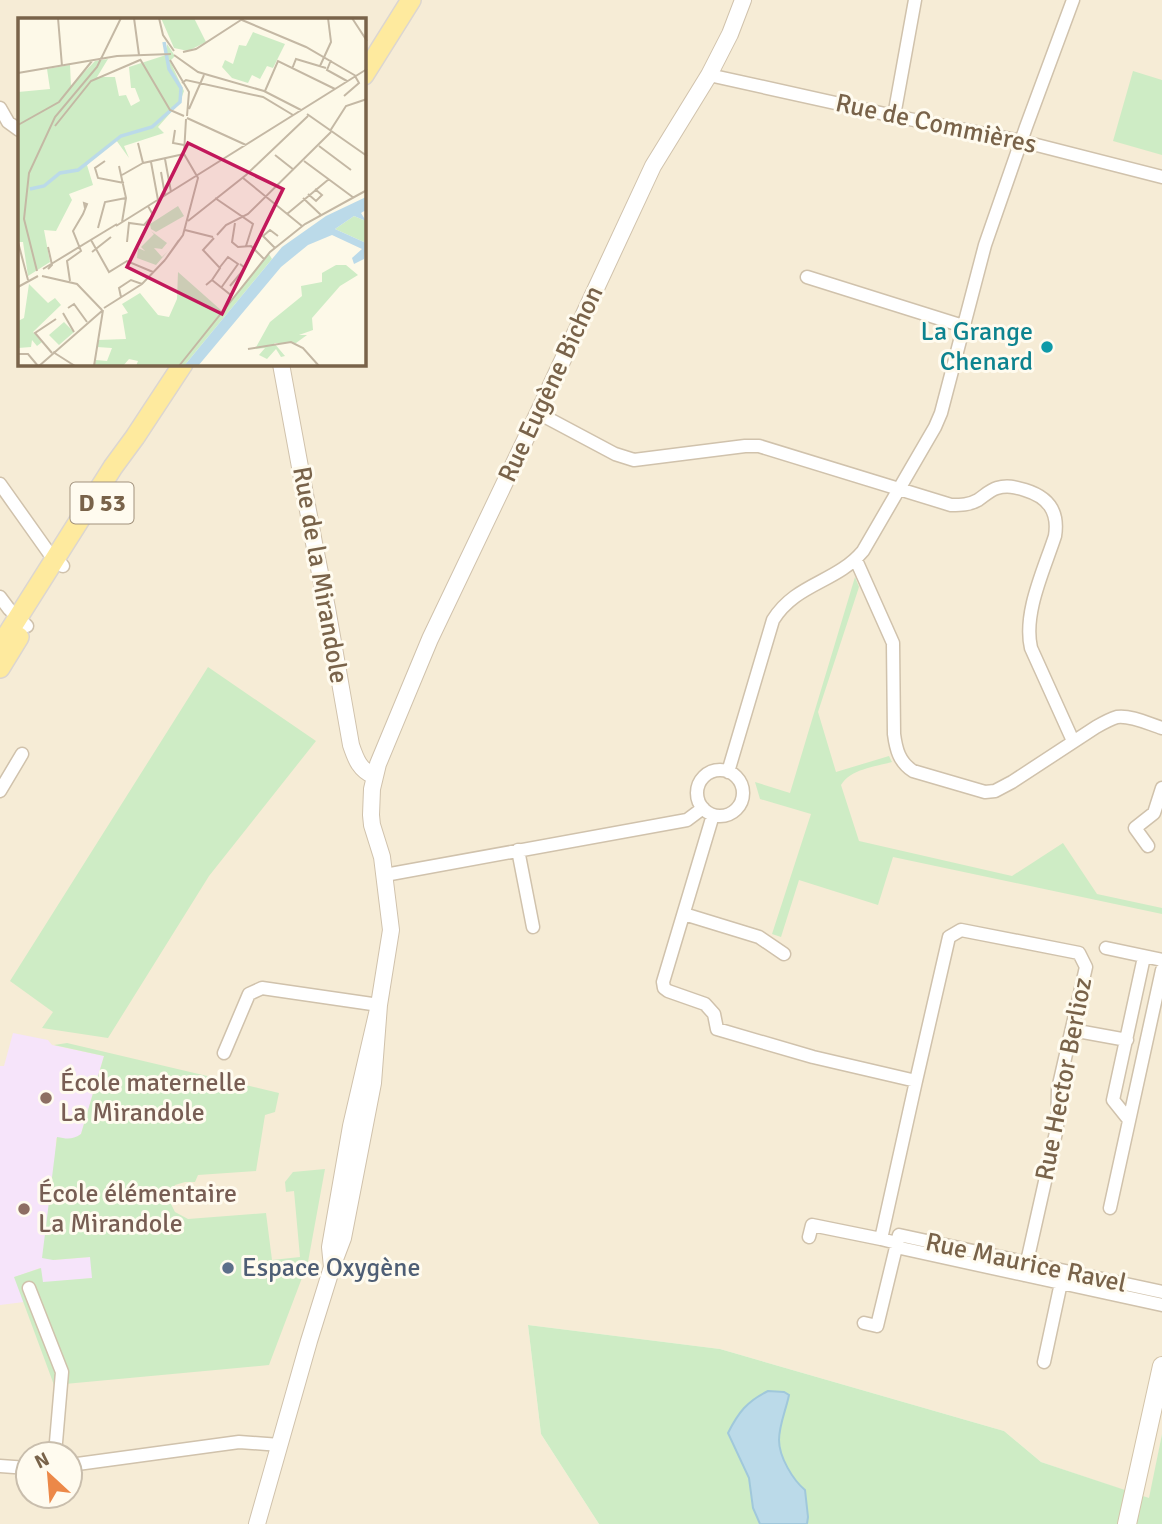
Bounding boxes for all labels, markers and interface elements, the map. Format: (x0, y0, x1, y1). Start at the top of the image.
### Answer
inset map (18, 18, 366, 366)
street label: Rue de Commières (833, 87, 1039, 161)
street label: Rue Eugène Bichon (491, 281, 611, 487)
place label: La Grange Chenard (921, 316, 1033, 378)
marker: La Grange Chenard (1039, 339, 1055, 355)
street label: Rue de la Mirandole (285, 464, 355, 686)
road number: D 53 (70, 482, 134, 524)
street label: Rue Hector Berlioz (1029, 975, 1099, 1183)
place label: École maternelle La Mirandole (60, 1067, 246, 1129)
marker: École maternelle La Mirandole (38, 1090, 54, 1106)
place label: École élémentaire La Mirandole (38, 1178, 237, 1240)
marker: École élémentaire La Mirandole (16, 1201, 32, 1217)
street label: Rue Maurice Ravel (923, 1226, 1129, 1300)
place label: Espace Oxygène (242, 1252, 420, 1284)
marker: Espace Oxygène (220, 1260, 236, 1276)
north arrow (14, 1440, 84, 1510)
text: N (31, 1447, 53, 1474)

